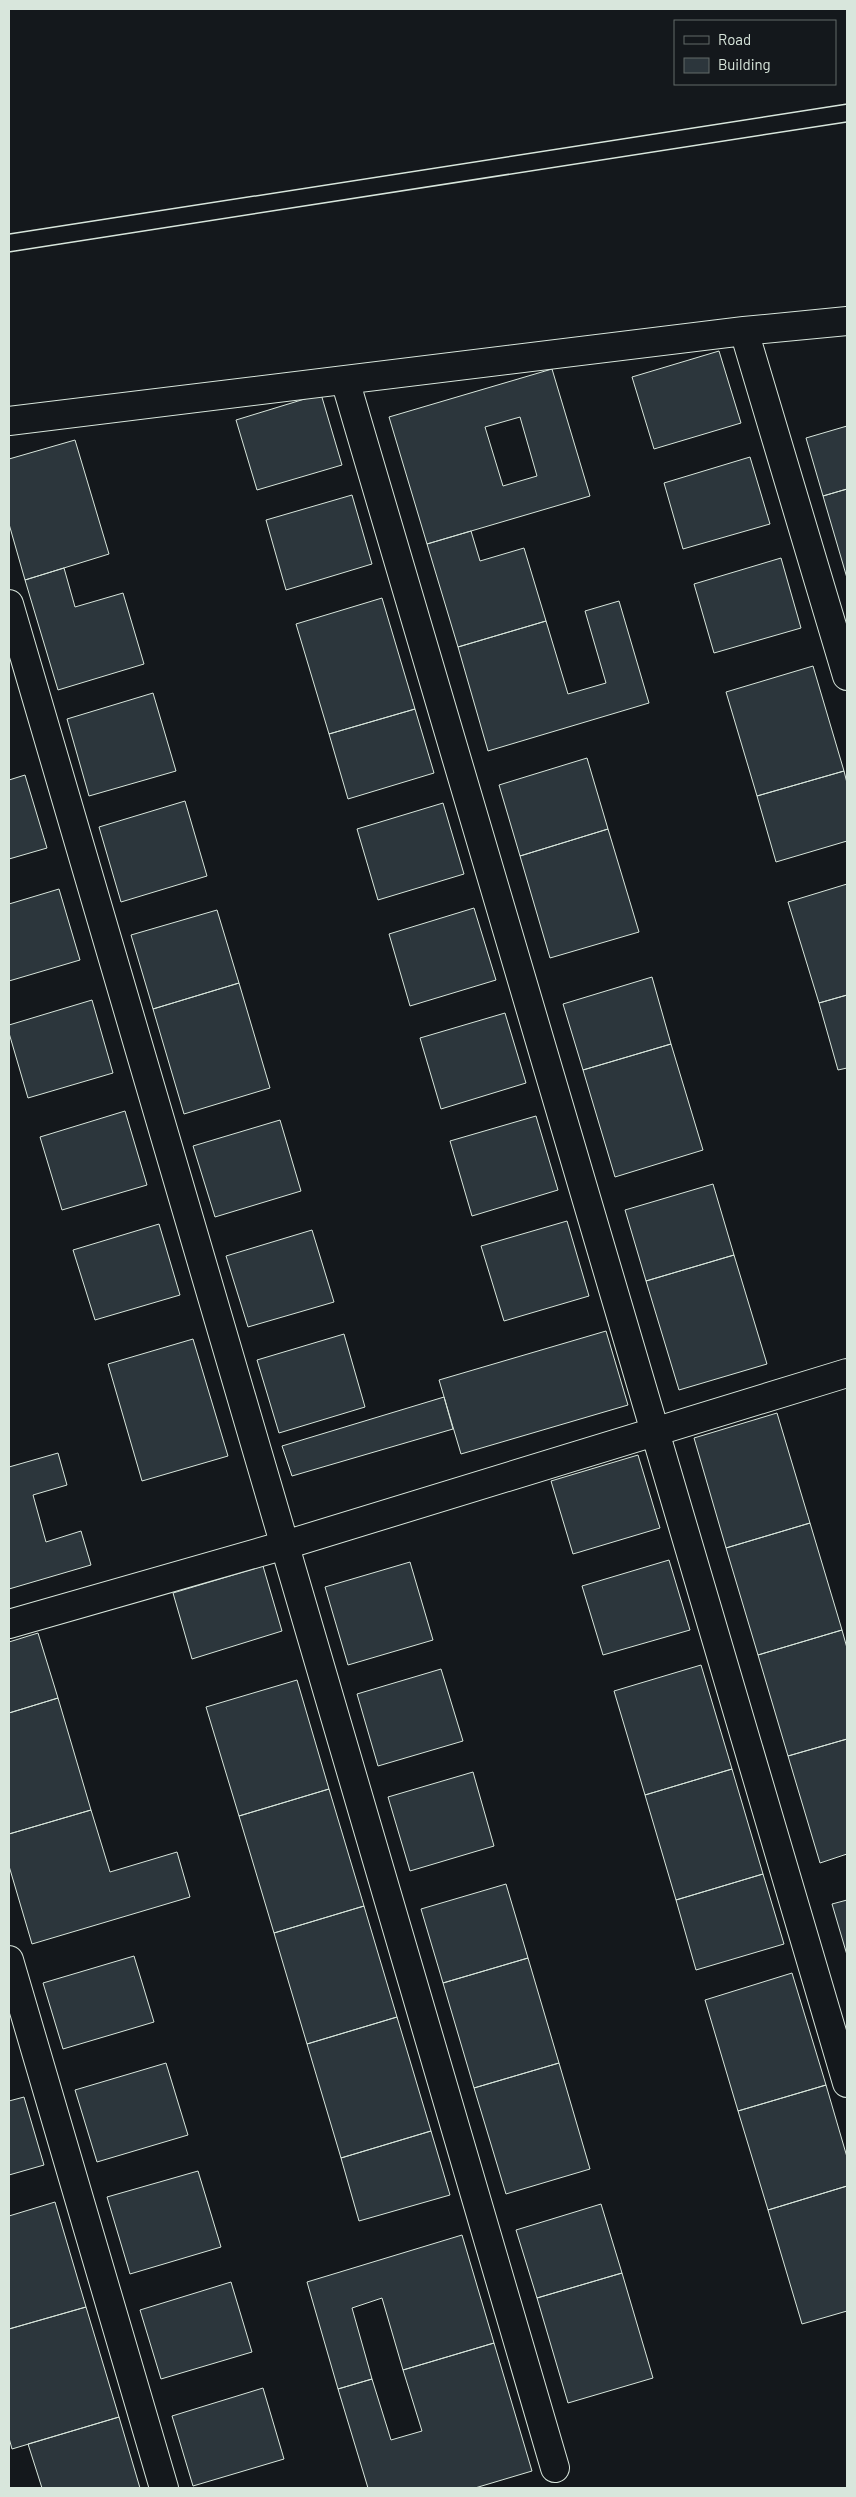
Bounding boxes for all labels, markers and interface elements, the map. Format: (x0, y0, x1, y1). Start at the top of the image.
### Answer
legend (674, 20, 836, 85)
text: Road (718, 30, 751, 48)
text: Building (718, 55, 771, 73)

